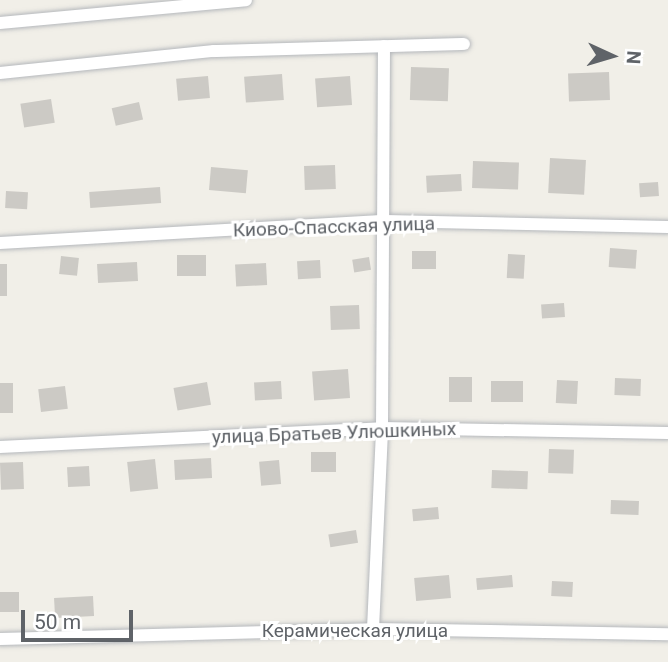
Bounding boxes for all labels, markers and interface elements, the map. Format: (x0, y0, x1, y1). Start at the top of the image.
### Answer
north arrow (577, 21, 647, 91)
text: N (622, 50, 645, 65)
street label: Киово-Спасская улица (233, 212, 435, 242)
street label: улица Братьев Улюшкиных (211, 417, 457, 449)
scale bar (24, 596, 136, 640)
text: 50 m (34, 610, 81, 634)
street label: Керамическая улица (262, 620, 448, 642)

